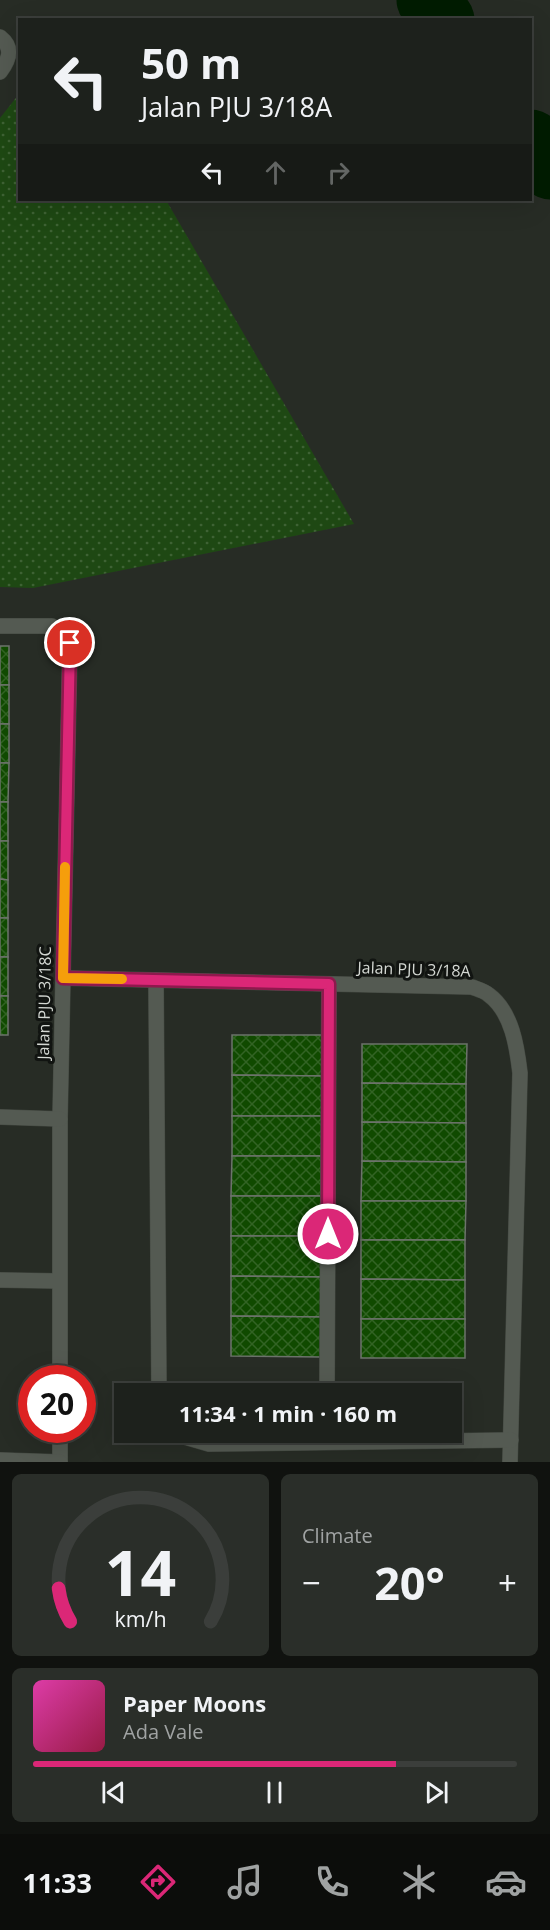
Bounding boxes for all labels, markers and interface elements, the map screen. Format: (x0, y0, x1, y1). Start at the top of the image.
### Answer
text: 50 m (141, 34, 241, 91)
icon: left (42, 42, 120, 120)
text: Jalan PJU 3/18A (141, 88, 332, 125)
icon: left (196, 156, 229, 189)
icon: ahead (259, 156, 292, 189)
icon: right (322, 156, 355, 189)
pin (44, 617, 95, 668)
icon: arrive (53, 626, 86, 659)
street label: Jalan PJU 3/18C (32, 946, 56, 1062)
street label: Jalan PJU 3/18A (355, 956, 472, 982)
position arrow (296, 1202, 360, 1266)
speed limit sign: 20 (18, 1365, 96, 1443)
text: 11:34 · 1 min · 160 m (179, 1398, 397, 1428)
text: Climate (302, 1522, 373, 1549)
text: 14 (105, 1529, 176, 1614)
text: 20° (374, 1552, 445, 1613)
text: − (302, 1560, 321, 1605)
text: + (498, 1560, 517, 1605)
text: km/h (114, 1604, 167, 1633)
text: Paper Moons (123, 1688, 266, 1718)
text: Ada Vale (123, 1718, 204, 1745)
icon: previous (97, 1776, 130, 1809)
icon: pause (258, 1776, 291, 1809)
icon: next (420, 1776, 453, 1809)
icon: directions (137, 1861, 179, 1903)
icon: music (224, 1861, 266, 1903)
icon: phone (311, 1861, 353, 1903)
icon: climate (398, 1861, 440, 1903)
icon: car (485, 1861, 527, 1903)
text: 11:33 (23, 1864, 92, 1901)

